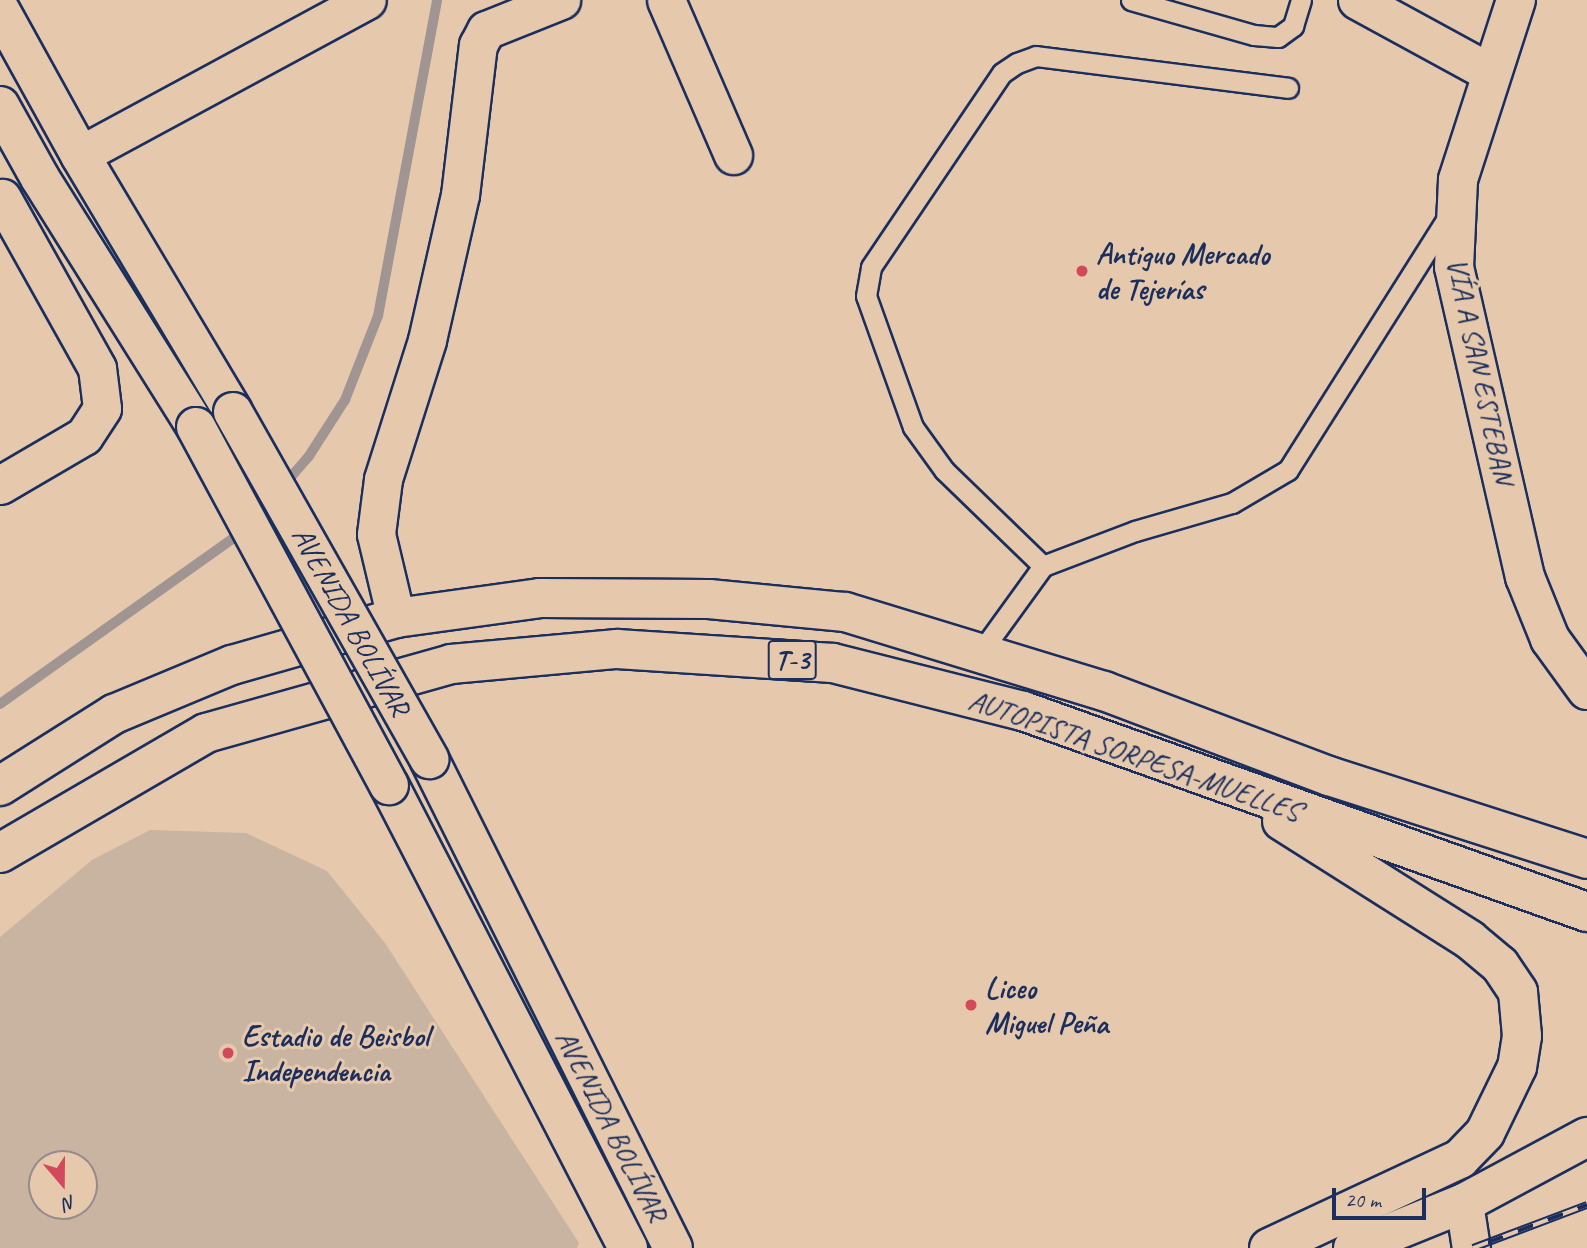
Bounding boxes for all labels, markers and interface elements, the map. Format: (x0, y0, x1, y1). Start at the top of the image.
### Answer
place label: Antiguo Mercado de Tejerías (1096, 236, 1269, 306)
street label: VÍA A SAN ESTEBAN (1439, 254, 1523, 488)
marker: Antiguo Mercado de Tejerías (1074, 263, 1090, 279)
street label: AVENIDA BOLÍVAR (284, 520, 418, 722)
road number: T-3 (768, 636, 816, 684)
street label: AUTOPISTA SORPESA-MUELLES (964, 681, 1306, 829)
place label: Liceo Miguel Peña (985, 970, 1108, 1040)
marker: Liceo Miguel Peña (963, 997, 979, 1013)
place label: Estadio de Beisbol Independencia (242, 1018, 429, 1088)
street label: AVENIDA BOLÍVAR (548, 1023, 676, 1227)
marker: Estadio de Beisbol Independencia (220, 1045, 236, 1061)
north arrow (28, 1150, 98, 1220)
scale bar (1335, 1174, 1430, 1218)
text: 20 m (1345, 1187, 1381, 1213)
text: N (60, 1190, 79, 1216)

